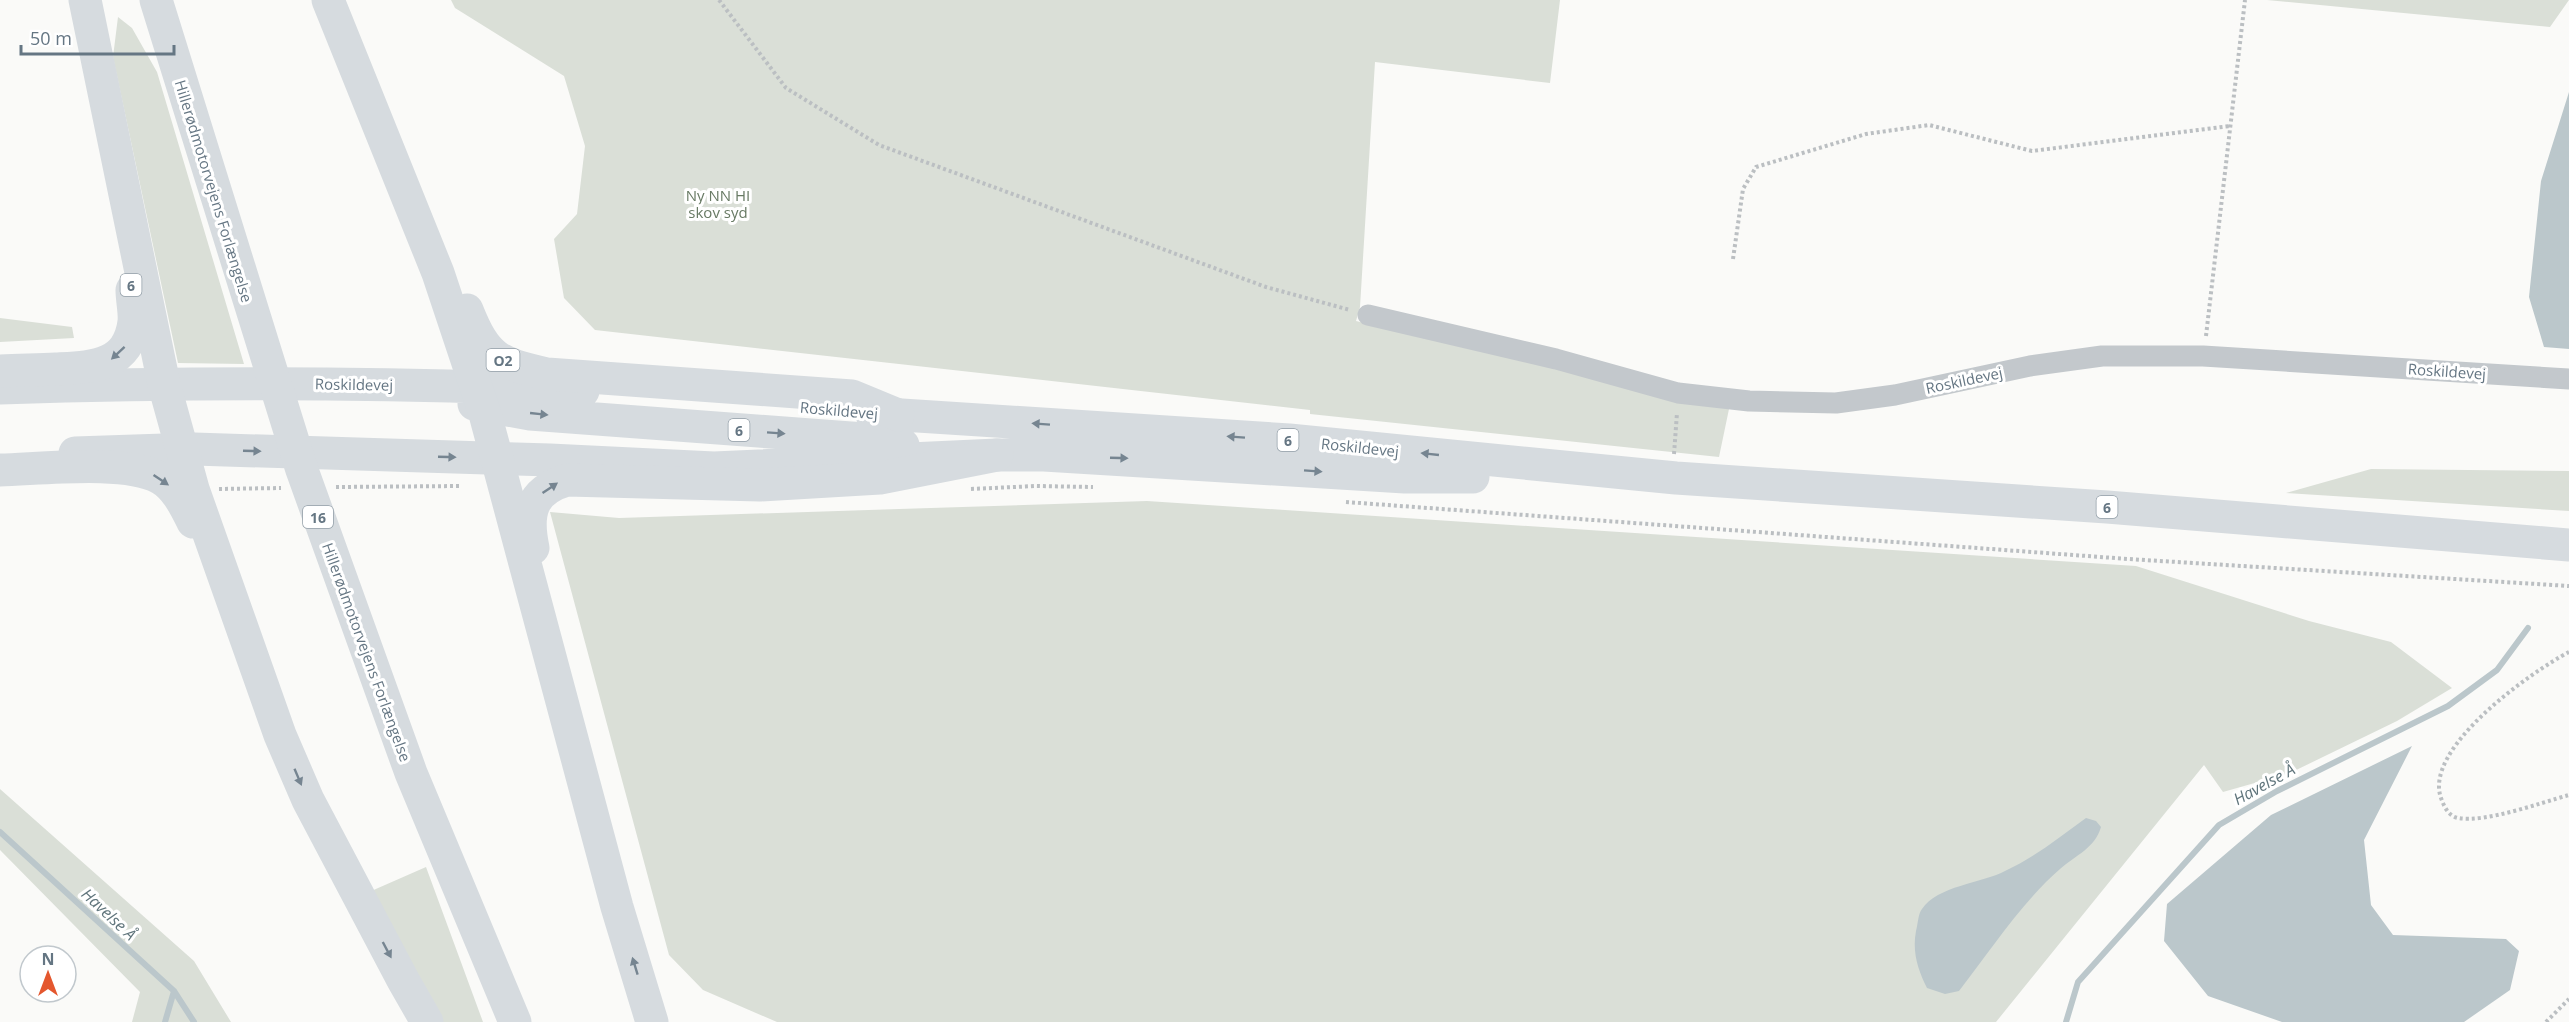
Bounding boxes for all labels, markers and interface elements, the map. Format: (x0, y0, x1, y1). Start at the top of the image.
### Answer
scale bar (21, 18, 174, 56)
text: 50 m (30, 26, 72, 50)
street label: Hillerødmotorvejens Forlængelse (171, 77, 257, 305)
park label: Ny NN HI skov syd (686, 185, 750, 222)
road number: 6 (120, 274, 142, 296)
one-way arrow (111, 346, 125, 360)
road number: O2 (486, 349, 520, 371)
street label: Roskildevej (2407, 358, 2487, 384)
street label: Roskildevej (1924, 362, 2004, 398)
street label: Roskildevej (315, 373, 393, 395)
street label: Roskildevej (799, 397, 879, 423)
one-way arrow (530, 409, 549, 419)
road number: 6 (728, 419, 750, 441)
one-way arrow (1032, 420, 1051, 429)
one-way arrow (766, 428, 785, 438)
road number: 6 (1278, 429, 1298, 451)
one-way arrow (1226, 432, 1245, 441)
street label: Roskildevej (1320, 433, 1400, 461)
one-way arrow (243, 446, 262, 455)
one-way arrow (1420, 449, 1439, 459)
one-way arrow (438, 453, 457, 462)
one-way arrow (1109, 453, 1128, 462)
one-way arrow (1304, 466, 1323, 475)
one-way arrow (152, 474, 168, 486)
one-way arrow (542, 482, 558, 494)
road number: 6 (2096, 496, 2118, 518)
road number: 16 (303, 506, 333, 528)
street label: Hillerødmotorvejens Forlængelse (318, 540, 416, 764)
water label: Havelse Å (2229, 758, 2299, 810)
one-way arrow (293, 768, 303, 786)
water label: Havelse Å (77, 883, 141, 945)
one-way arrow (382, 942, 392, 959)
north arrow (18, 944, 78, 1004)
text: N (41, 948, 55, 970)
one-way arrow (630, 957, 639, 975)

